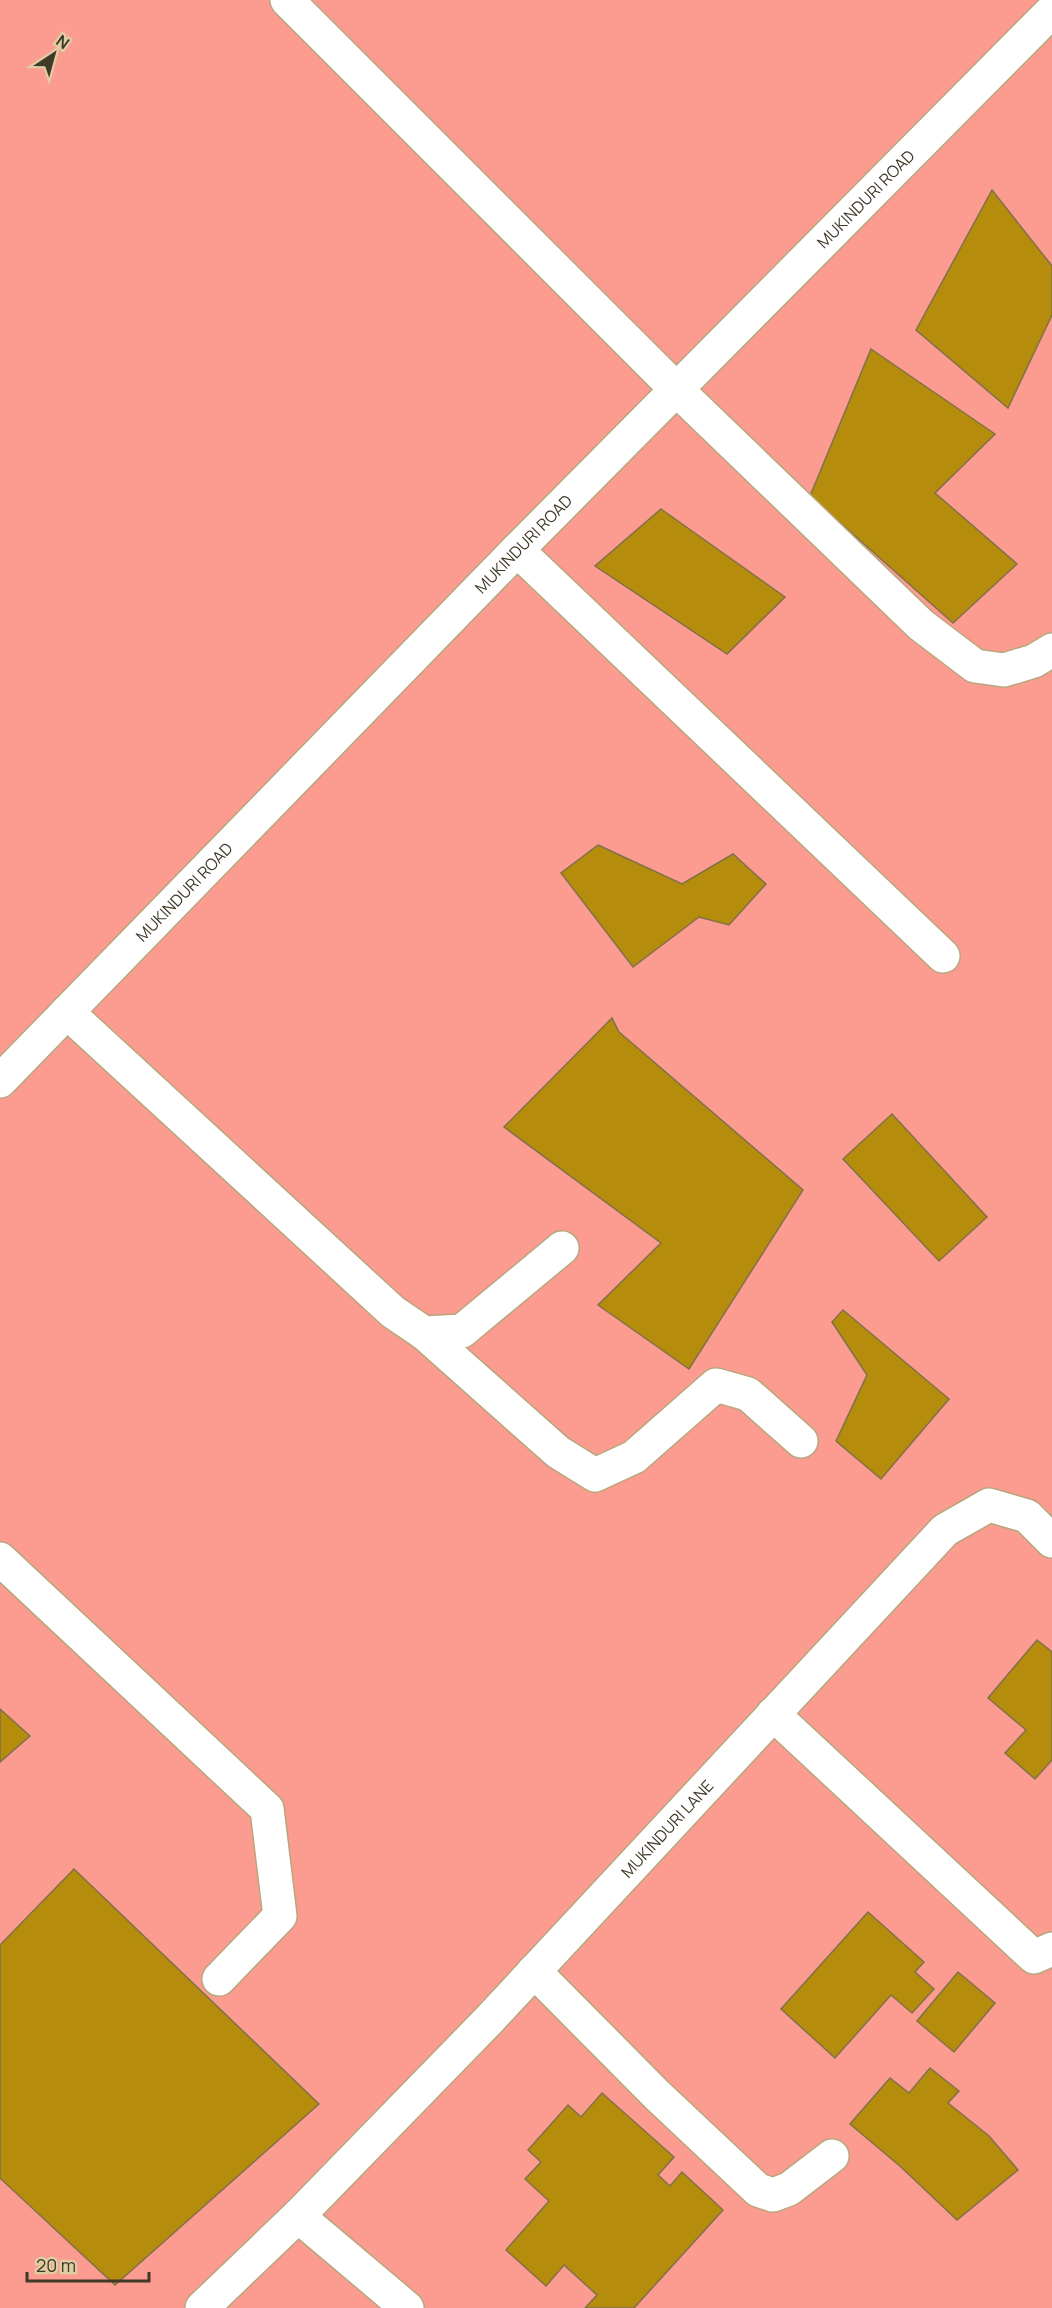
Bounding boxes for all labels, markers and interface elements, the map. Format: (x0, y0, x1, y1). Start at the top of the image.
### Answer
north arrow (24, 24, 84, 84)
text: N (52, 30, 74, 54)
street label: MUKINDURI ROAD (812, 145, 919, 253)
street label: MUKINDURI ROAD (470, 490, 577, 598)
street label: MUKINDURI ROAD (131, 837, 238, 946)
street label: MUKINDURI LANE (616, 1775, 718, 1882)
scale bar (27, 2245, 148, 2283)
text: 20 m (36, 2253, 76, 2277)

